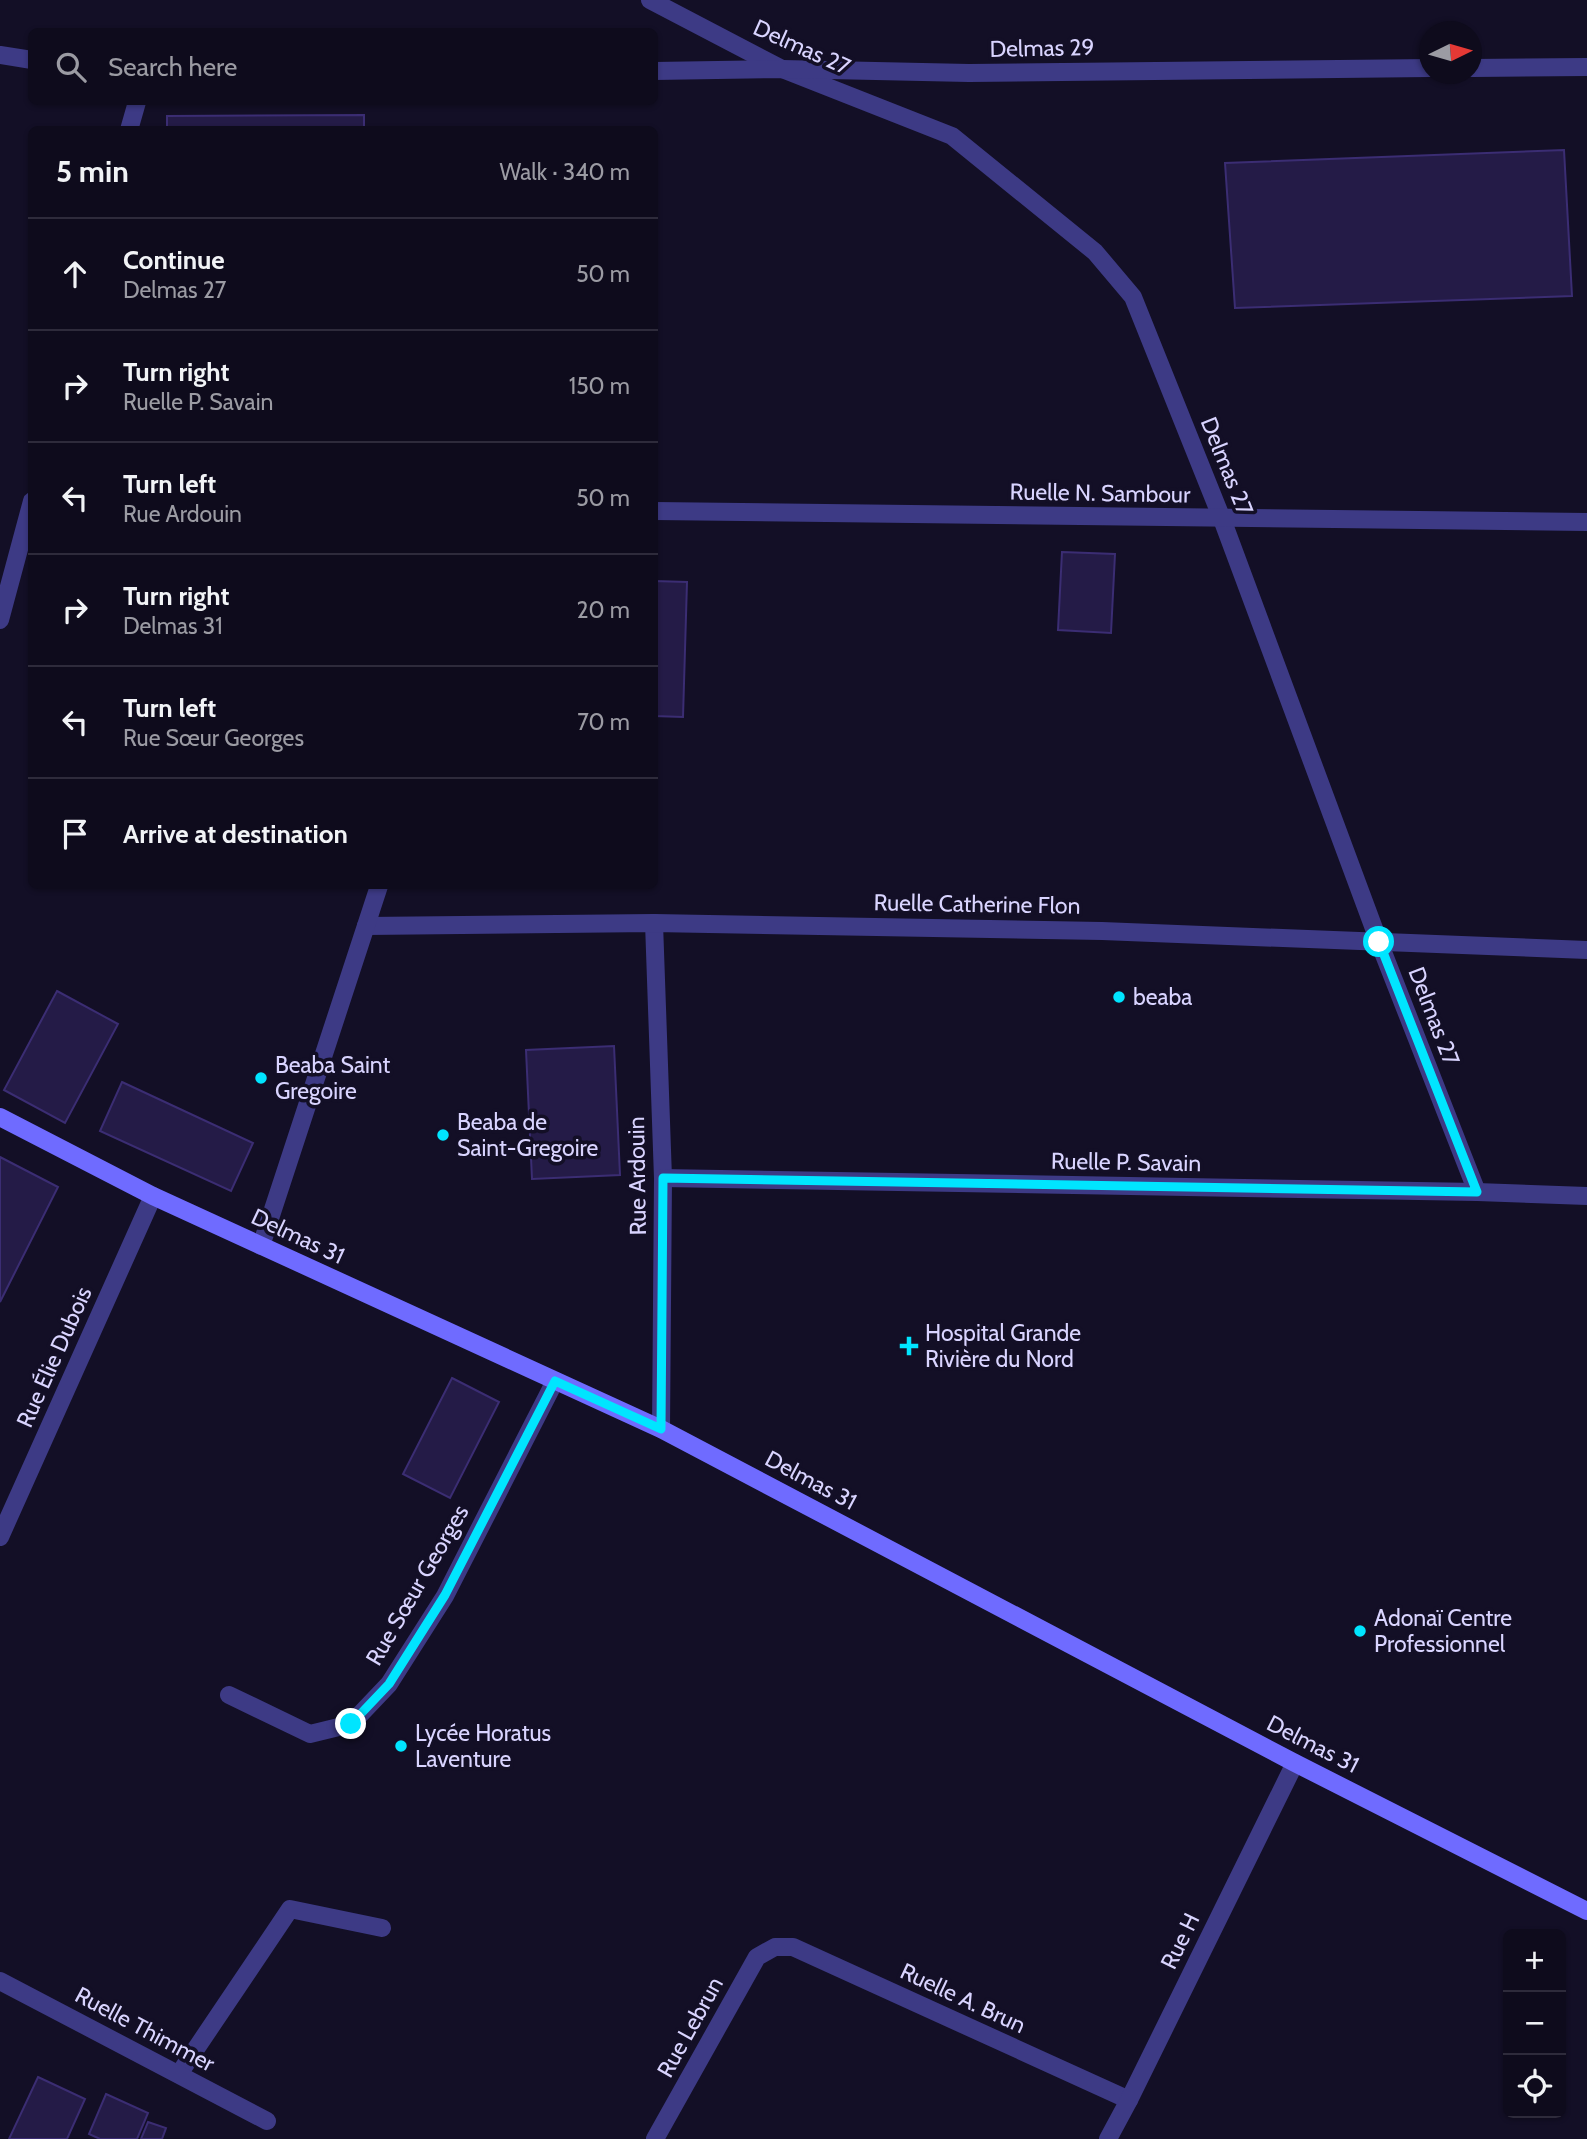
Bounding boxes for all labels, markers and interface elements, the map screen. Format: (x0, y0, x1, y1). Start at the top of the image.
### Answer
street label: Delmas 27 (749, 13, 855, 81)
north arrow (1419, 21, 1482, 84)
search box (28, 28, 658, 105)
street label: Delmas 29 (989, 33, 1095, 63)
icon: search (52, 48, 90, 86)
text: Search here (108, 51, 237, 83)
text: 5 min (56, 153, 129, 190)
text: Walk · 340 m (499, 158, 630, 186)
text: Continue (123, 244, 225, 276)
icon: ahead (56, 255, 94, 293)
text: 50 m (576, 260, 630, 288)
text: Delmas 27 (123, 276, 226, 304)
text: Turn right (123, 356, 229, 388)
icon: right (56, 367, 94, 405)
text: 150 m (569, 372, 630, 400)
text: Ruelle P. Savain (123, 388, 273, 416)
street label: Delmas 27 (1195, 413, 1259, 520)
text: Turn left (123, 468, 216, 500)
street label: Ruelle N. Sambour (1009, 477, 1191, 509)
icon: left (56, 479, 94, 517)
text: 50 m (576, 484, 630, 512)
text: Rue Ardouin (123, 500, 242, 528)
text: Turn right (123, 580, 229, 612)
icon: right (56, 591, 94, 629)
text: 20 m (577, 596, 630, 624)
text: Delmas 31 (123, 612, 223, 640)
text: Turn left (123, 692, 216, 724)
icon: left (56, 703, 94, 741)
text: 70 m (577, 708, 630, 736)
text: Rue Sœur Georges (123, 724, 304, 752)
icon: arrive (56, 815, 94, 853)
text: Arrive at destination (123, 818, 348, 850)
street label: Ruelle Catherine Flon (873, 888, 1081, 920)
route start (1363, 926, 1394, 957)
street label: Delmas 27 (1402, 963, 1466, 1070)
place label: beaba (1133, 983, 1192, 1011)
marker: beaba (1111, 989, 1127, 1005)
place label: Beaba Saint Gregoire (275, 1051, 391, 1105)
marker: Beaba Saint Gregoire (253, 1070, 269, 1086)
place label: Beaba de Saint-Gregoire (457, 1108, 599, 1162)
street label: Rue Ardouin (622, 1116, 652, 1236)
marker: Beaba de Saint-Gregoire (435, 1127, 451, 1143)
street label: Ruelle P. Savain (1051, 1147, 1201, 1177)
street label: Delmas 31 (247, 1202, 349, 1270)
street label: Rue Élie Dubois (10, 1282, 98, 1432)
place label: Hospital Grande Rivière du Nord (925, 1319, 1081, 1373)
marker: Hospital Grande Rivière du Nord (899, 1336, 919, 1356)
street label: Delmas 31 (760, 1444, 862, 1516)
street label: Rue Sœur Georges (360, 1500, 474, 1670)
place label: Adonaï Centre Professionnel (1374, 1604, 1512, 1658)
marker: Adonaï Centre Professionnel (1352, 1623, 1368, 1639)
route end (335, 1708, 366, 1739)
street label: Delmas 31 (1262, 1709, 1364, 1779)
place label: Lycée Horatus Laventure (415, 1719, 551, 1773)
marker: Lycée Horatus Laventure (393, 1738, 409, 1754)
street label: Rue H (1155, 1908, 1205, 1974)
map controls (1503, 1929, 1566, 2118)
button: + (1503, 1929, 1566, 1992)
street label: Ruelle A. Brun (896, 1957, 1030, 2039)
street label: Rue Lebrun (651, 1972, 729, 2082)
street label: Ruelle Thimmer (70, 1980, 220, 2078)
button: − (1503, 1992, 1566, 2055)
button: locate (1503, 2055, 1566, 2118)

